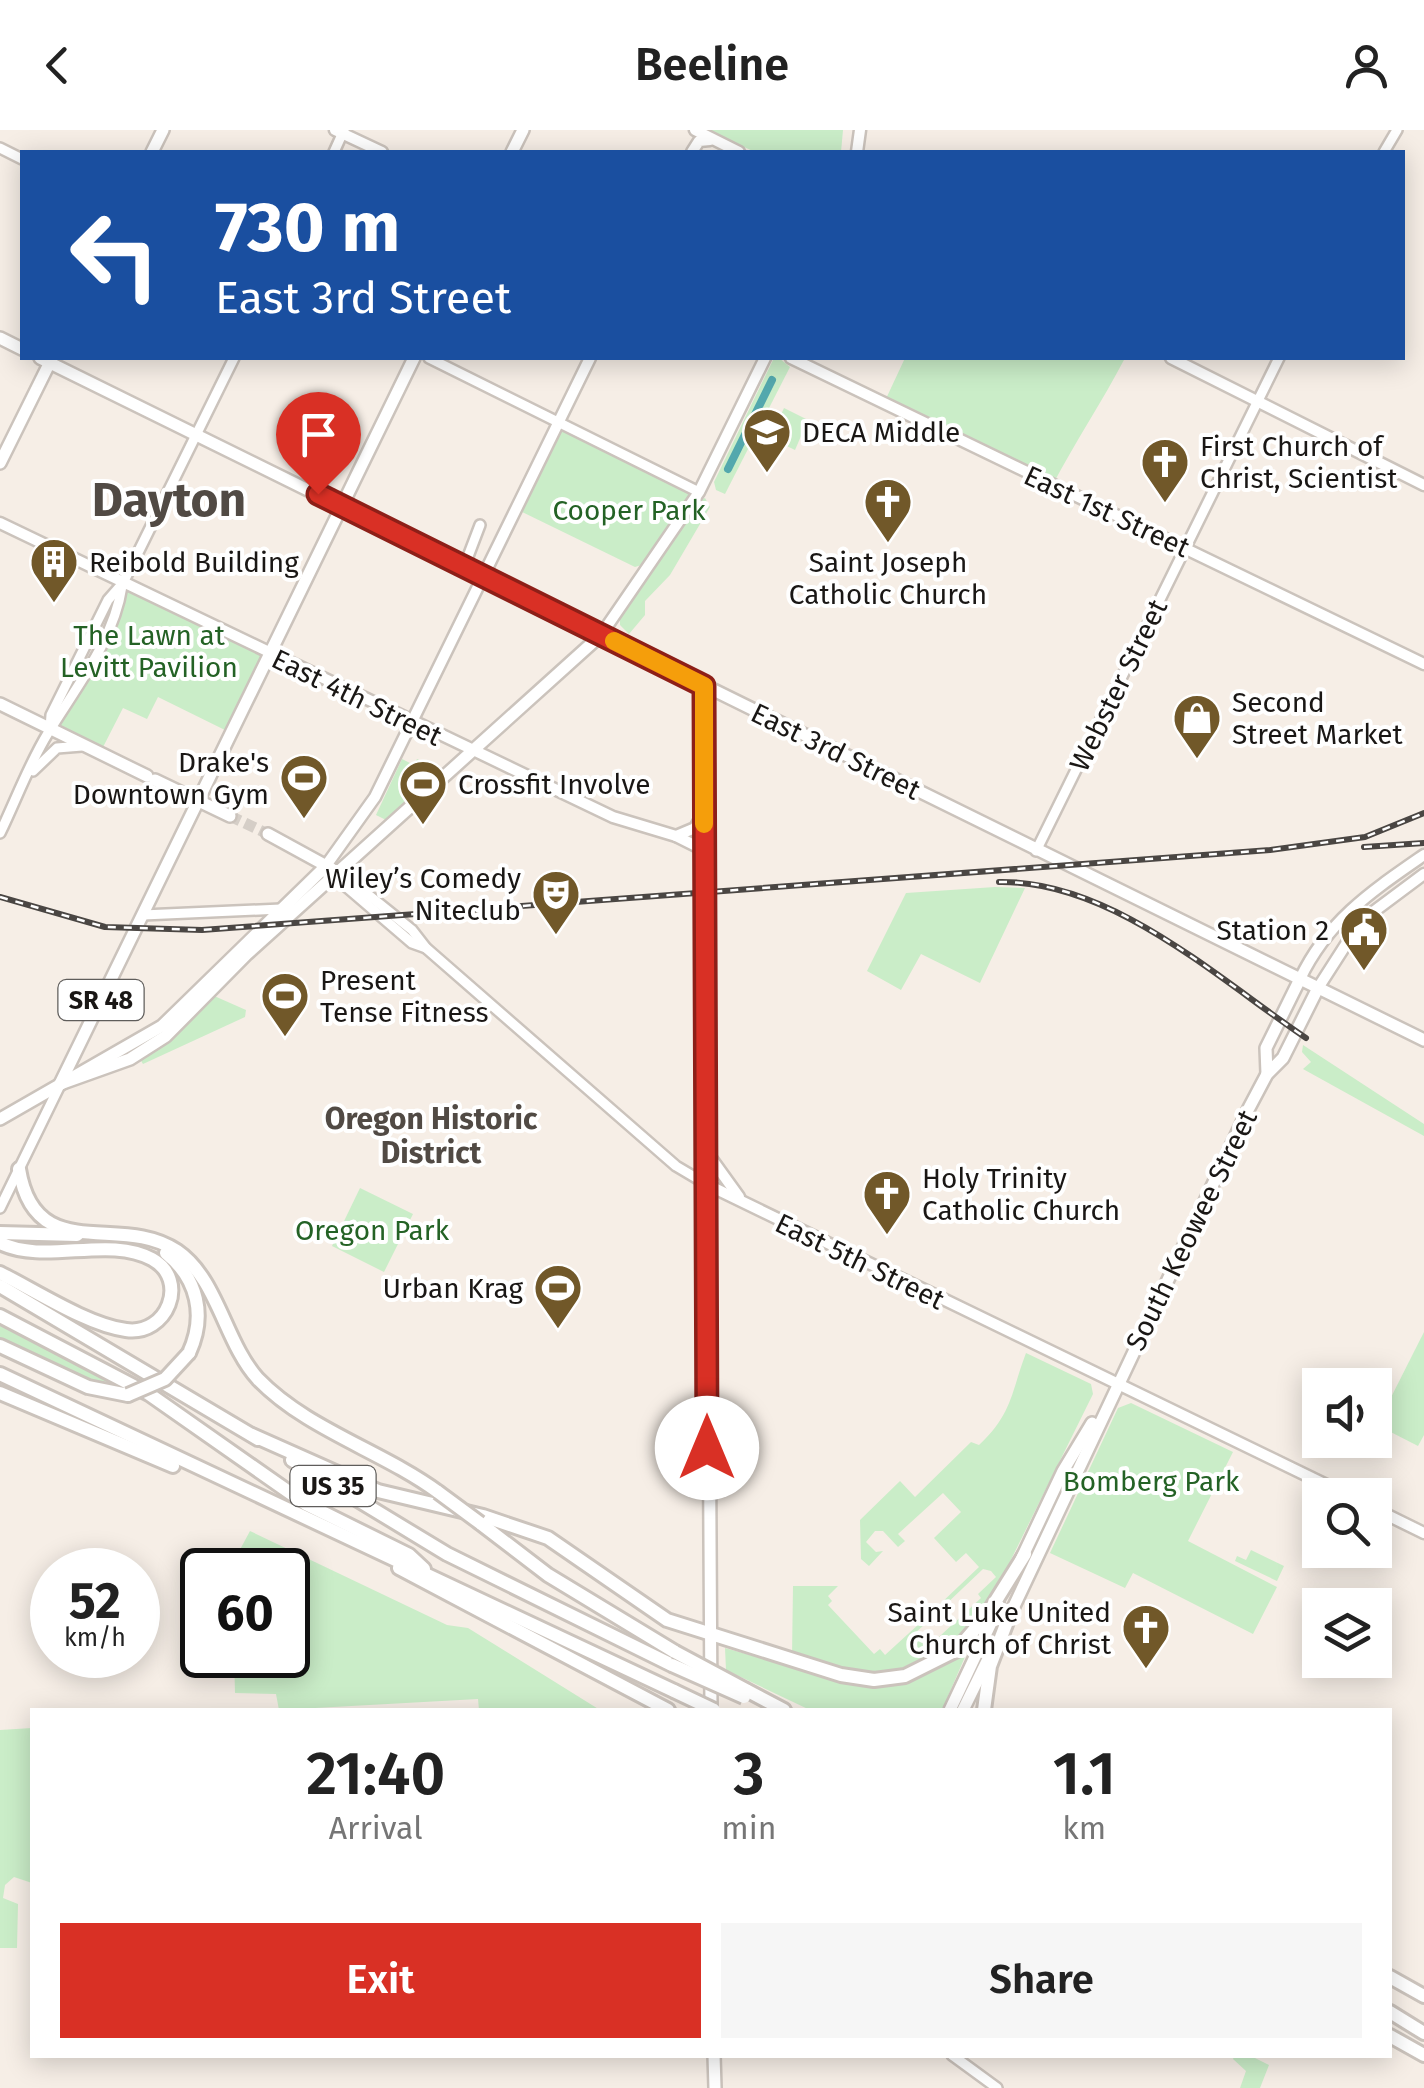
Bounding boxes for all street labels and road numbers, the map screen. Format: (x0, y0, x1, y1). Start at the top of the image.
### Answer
street label: East 1st Street (1019, 459, 1196, 565)
street label: Webster Street (1063, 593, 1175, 776)
street label: East 4th Street (266, 642, 448, 753)
street label: East 3rd Street (746, 696, 927, 807)
road number: SR 48 (58, 980, 144, 1020)
street label: South Keowee Street (1119, 1104, 1264, 1356)
street label: East 5th Street (770, 1206, 950, 1317)
road number: US 35 (290, 1466, 376, 1506)

